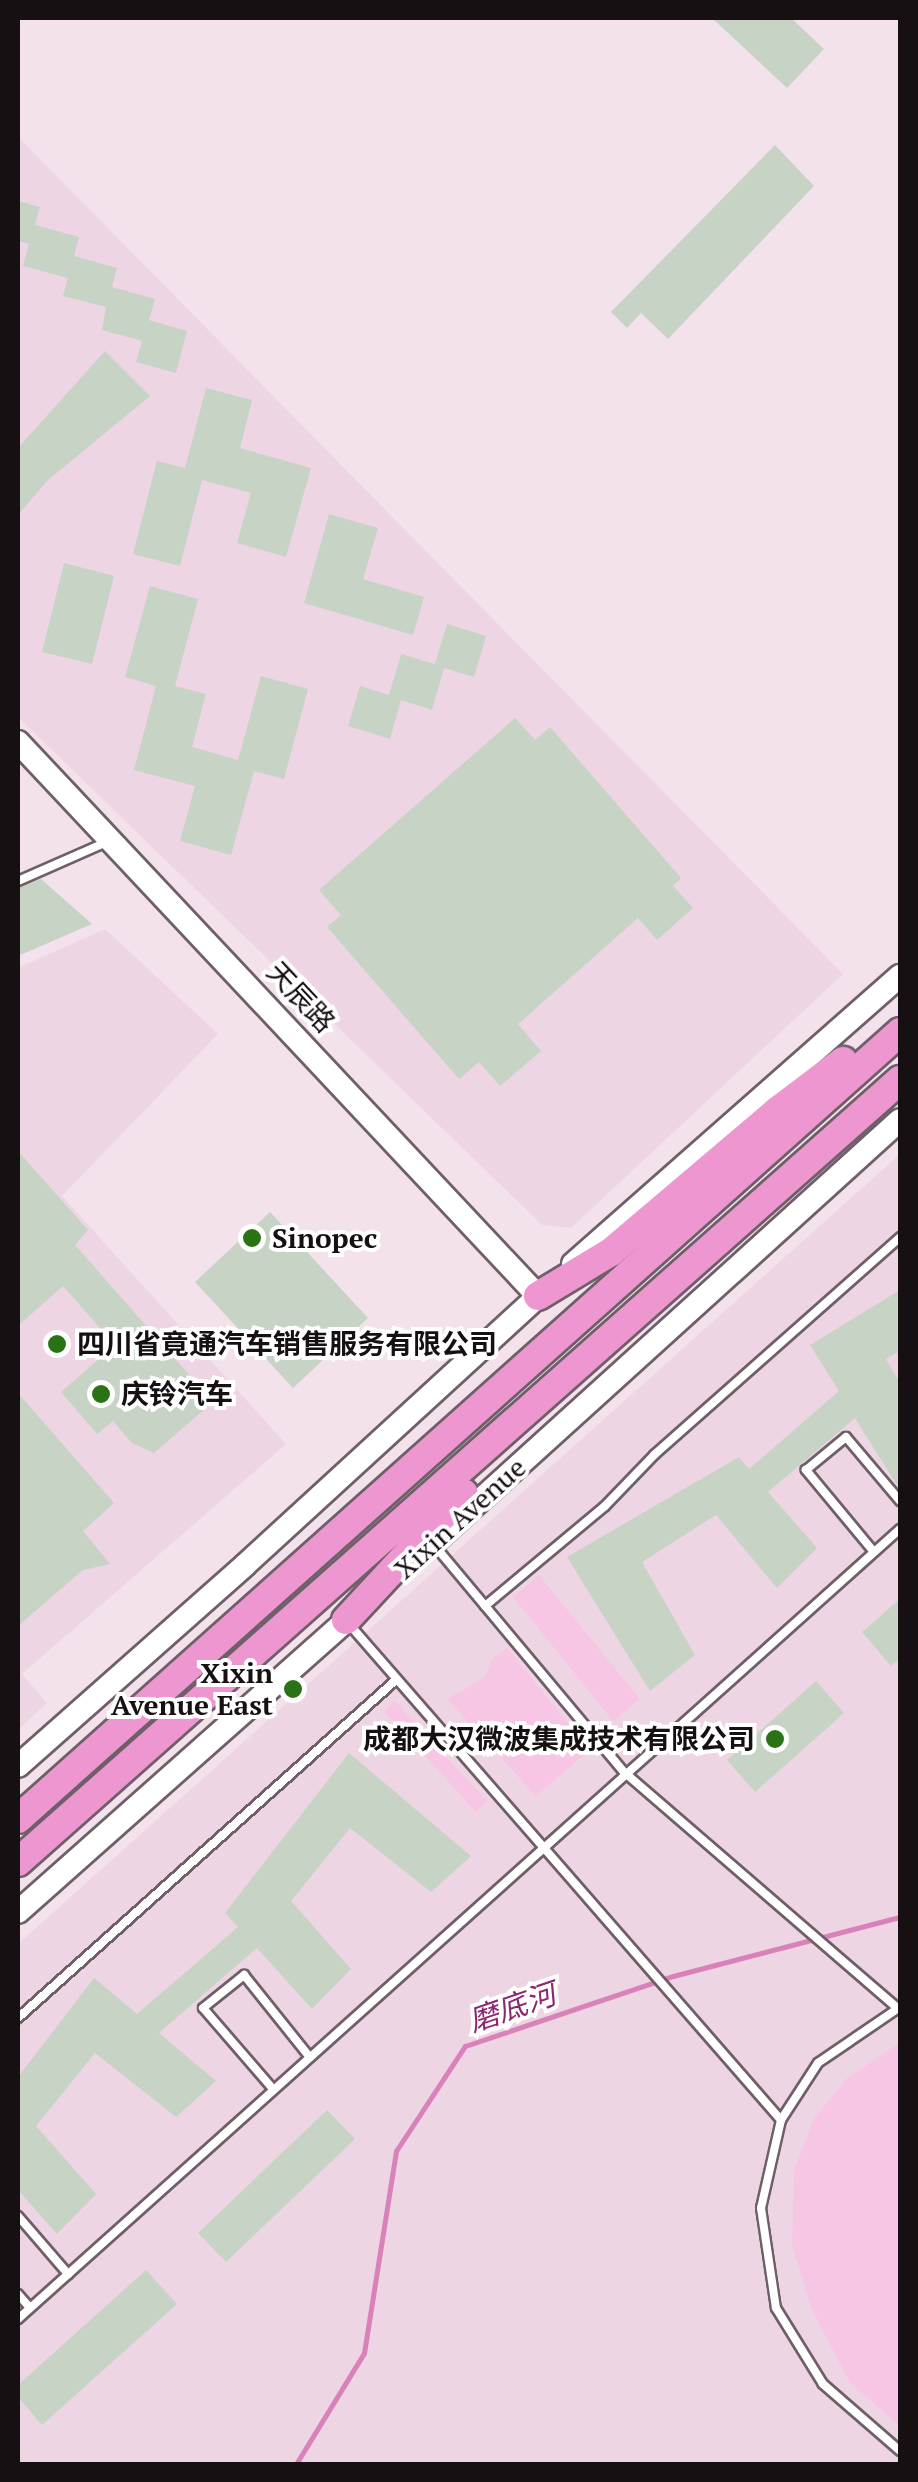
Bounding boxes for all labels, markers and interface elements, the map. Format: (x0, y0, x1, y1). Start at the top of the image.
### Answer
street label: 天辰路 (260, 955, 342, 1039)
place label: Sinopec (272, 1221, 377, 1255)
marker: Sinopec (241, 1227, 263, 1249)
place label: 四川省竟通汽车销售服务有限公司 (77, 1327, 497, 1361)
marker: 四川省竟通汽车销售服务有限公司 (46, 1333, 68, 1355)
place label: 庆铃汽车 (121, 1377, 233, 1411)
marker: 庆铃汽车 (90, 1383, 112, 1405)
street label: Xixin Avenue (387, 1450, 533, 1586)
place label: Xixin Avenue East (111, 1656, 273, 1722)
marker: Xixin Avenue East (282, 1678, 304, 1700)
place label: 成都大汉微波集成技术有限公司 (363, 1722, 755, 1756)
marker: 成都大汉微波集成技术有限公司 (764, 1728, 786, 1750)
water label: 磨底河 (464, 1975, 560, 2039)

